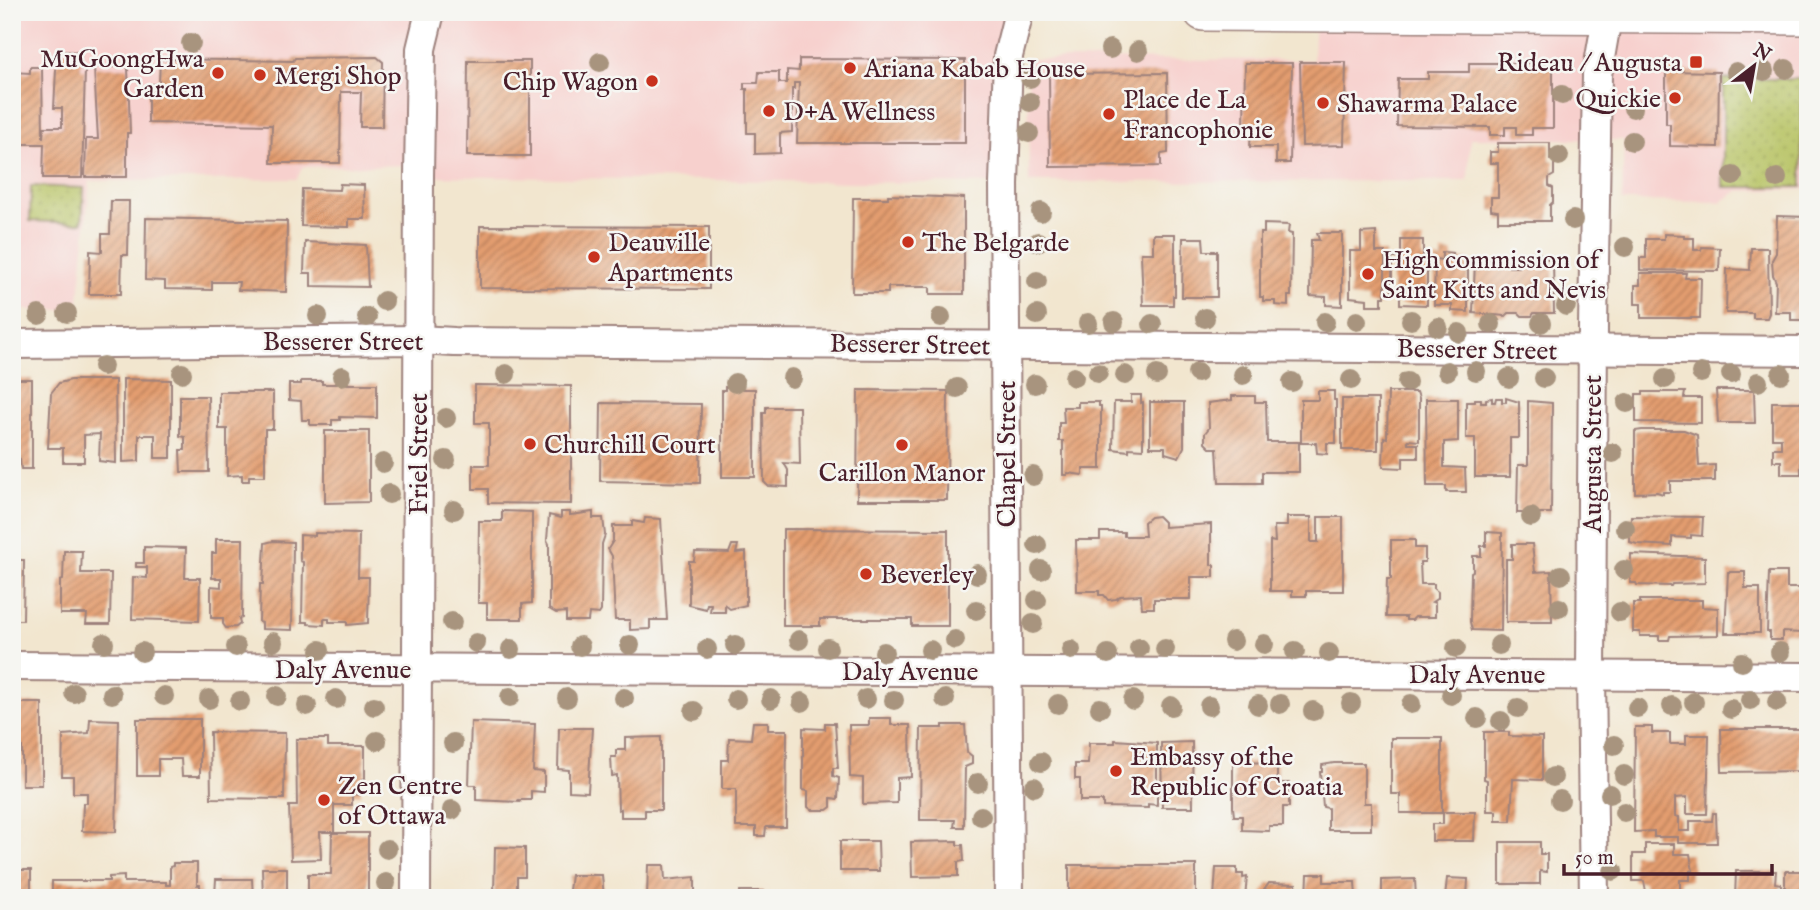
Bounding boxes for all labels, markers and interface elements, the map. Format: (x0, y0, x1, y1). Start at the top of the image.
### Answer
north arrow (1718, 32, 1788, 102)
text: N (1748, 38, 1775, 68)
place label: MuGoongHwa Garden (40, 43, 205, 106)
place label: Rideau / Augusta (1497, 47, 1683, 80)
place label: Ariana Kabab House (863, 53, 1085, 86)
marker: Rideau / Augusta (1688, 54, 1704, 70)
place label: Mergi Shop (274, 60, 402, 93)
marker: Ariana Kabab House (842, 60, 858, 76)
marker: MuGoongHwa Garden (210, 65, 226, 81)
place label: Chip Wagon (503, 66, 638, 99)
marker: Mergi Shop (252, 67, 268, 83)
marker: Chip Wagon (644, 73, 660, 89)
place label: Quickie (1576, 83, 1661, 116)
place label: Place de La Francophonie (1123, 84, 1273, 147)
place label: Shawarma Palace (1337, 88, 1518, 121)
marker: Quickie (1667, 90, 1683, 106)
marker: Shawarma Palace (1315, 95, 1331, 111)
place label: D+A Wellness (783, 96, 935, 129)
marker: D+A Wellness (761, 103, 777, 119)
marker: Place de La Francophonie (1101, 106, 1117, 122)
place label: Deauville Apartments (607, 227, 733, 290)
place label: The Belgarde (922, 227, 1069, 260)
marker: The Belgarde (900, 234, 916, 250)
place label: High commission of Saint Kitts and Nevis (1382, 244, 1606, 307)
marker: Deauville Apartments (586, 249, 602, 265)
marker: High commission of Saint Kitts and Nevis (1360, 266, 1376, 282)
street label: Besserer Street (263, 326, 423, 359)
street label: Besserer Street (829, 328, 991, 363)
street label: Besserer Street (1396, 333, 1558, 368)
street label: Augusta Street (1577, 375, 1610, 534)
street label: Chapel Street (991, 380, 1024, 528)
street label: Friel Street (403, 393, 436, 515)
place label: Churchill Court (544, 429, 716, 462)
marker: Churchill Court (522, 436, 538, 452)
marker: Carillon Manor (894, 437, 910, 453)
place label: Carillon Manor (819, 457, 986, 490)
place label: Beverley (880, 559, 974, 592)
marker: Beverley (858, 566, 874, 582)
street label: Daly Avenue (275, 654, 411, 687)
street label: Daly Avenue (842, 656, 978, 689)
street label: Daly Avenue (1409, 659, 1545, 692)
place label: Embassy of the Republic of Croatia (1130, 741, 1344, 804)
marker: Embassy of the Republic of Croatia (1108, 763, 1124, 779)
place label: Zen Centre of Ottawa (338, 770, 462, 833)
marker: Zen Centre of Ottawa (316, 792, 332, 808)
scale bar (1564, 833, 1773, 877)
text: 50 m (1575, 845, 1614, 872)

